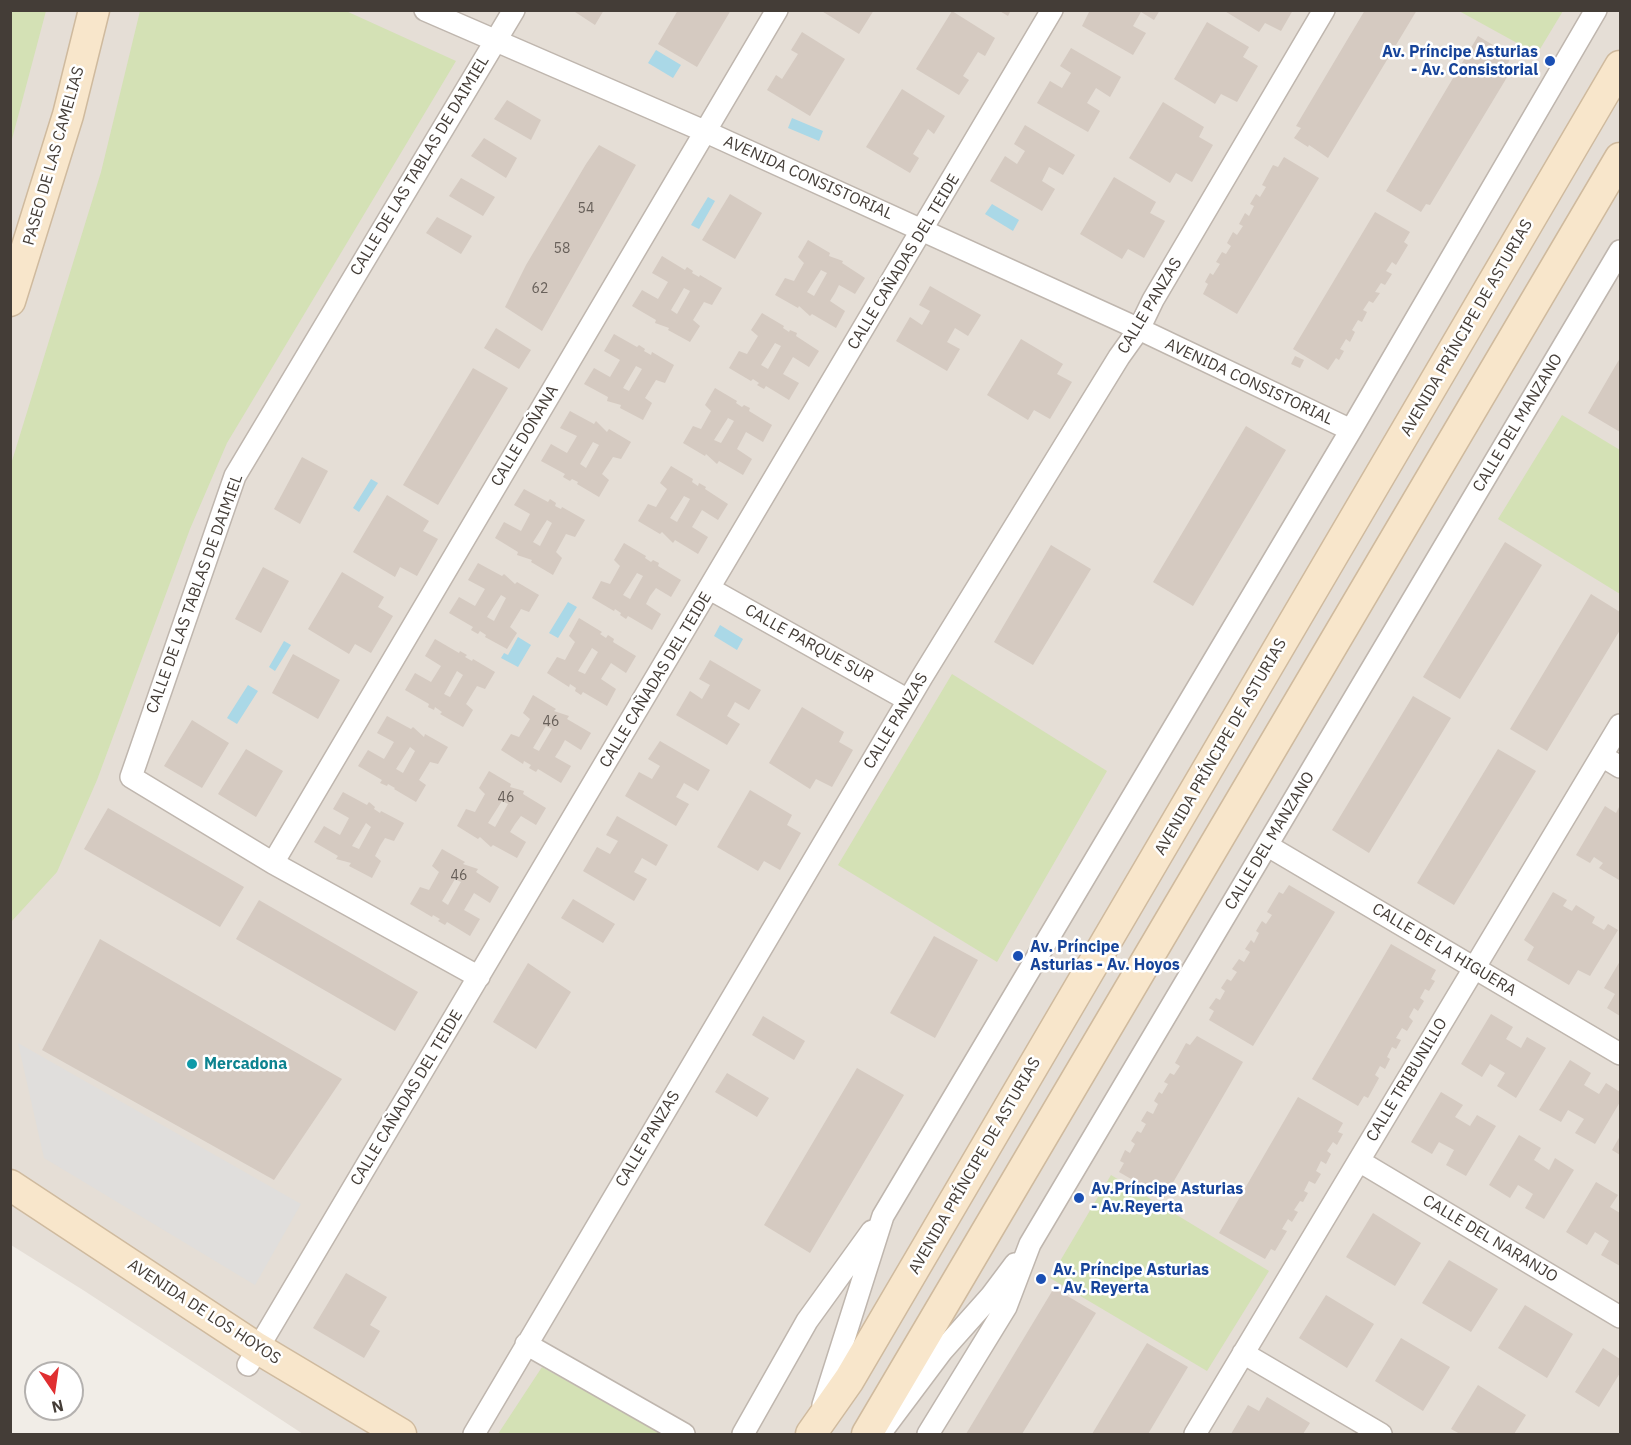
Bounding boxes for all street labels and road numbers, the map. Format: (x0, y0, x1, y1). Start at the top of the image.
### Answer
street label: CALLE DE LAS TABLAS DE DAIMIEL (347, 53, 493, 279)
street label: PASEO DE LAS CAMELIAS (19, 64, 89, 248)
street label: AVENIDA CONSISTORIAL (720, 132, 896, 224)
street label: CALLE CAÑADAS DEL TEIDE (844, 171, 964, 353)
street label: AVENIDA PRÍNCIPE DE ASTURIAS (1397, 216, 1537, 440)
street label: CALLE PANZAS (1114, 254, 1186, 358)
street label: AVENIDA CONSISTORIAL (1162, 335, 1336, 429)
street label: CALLE DEL MANZANO (1469, 350, 1567, 496)
street label: CALLE DOÑANA (487, 382, 563, 490)
street label: CALLE DE LAS TABLAS DE DAIMIEL (143, 472, 247, 716)
street label: CALLE CAÑADAS DEL TEIDE (596, 589, 716, 771)
street label: CALLE PARQUE SUR (741, 601, 877, 687)
street label: AVENIDA PRÍNCIPE DE ASTURIAS (1151, 635, 1291, 859)
street label: CALLE PANZAS (860, 669, 932, 773)
street label: CALLE DEL MANZANO (1221, 768, 1319, 914)
street label: CALLE DE LA HIGUERA (1368, 899, 1520, 1001)
street label: CALLE CAÑADAS DEL TEIDE (347, 1007, 467, 1189)
street label: CALLE TRIBUNILLO (1362, 1015, 1452, 1145)
street label: AVENIDA PRÍNCIPE DE ASTURIAS (905, 1054, 1045, 1278)
street label: CALLE PANZAS (612, 1087, 684, 1191)
street label: CALLE DEL NARANJO (1419, 1191, 1561, 1287)
street label: AVENIDA DE LOS HOYOS (124, 1255, 284, 1369)

